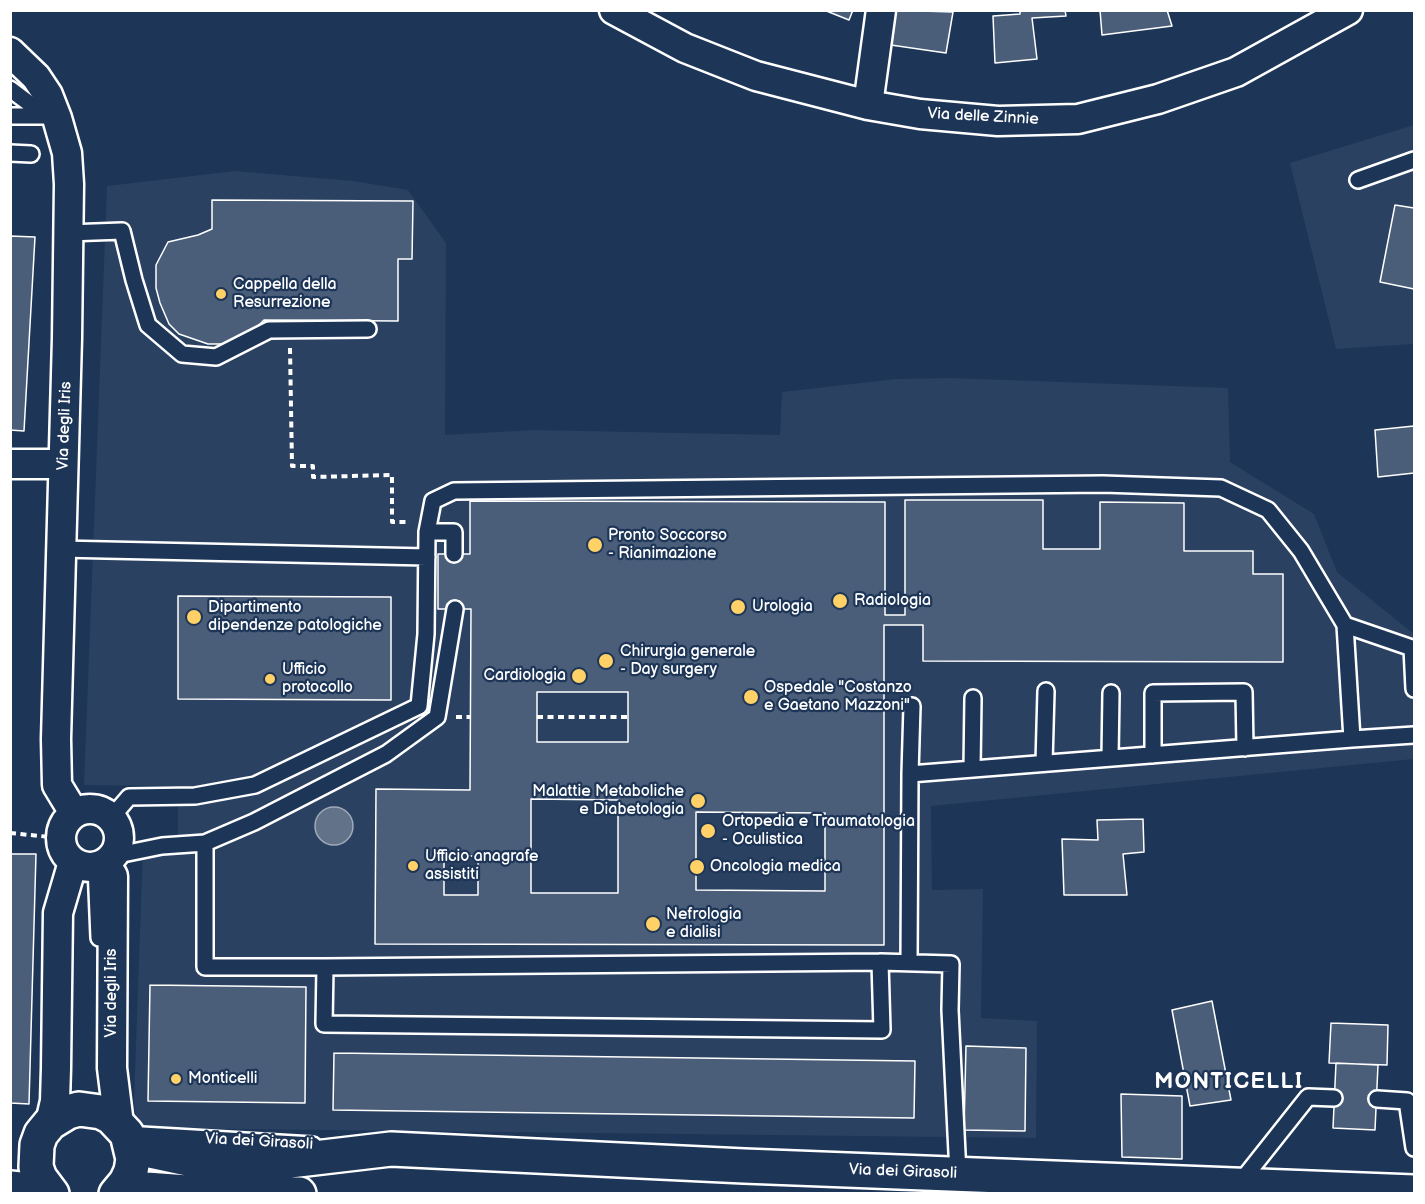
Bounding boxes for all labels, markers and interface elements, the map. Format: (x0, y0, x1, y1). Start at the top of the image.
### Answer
street label: Via delle Zinnie (927, 104, 1039, 130)
place label: Cappella della Resurrezione (233, 275, 337, 313)
marker: Cappella della Resurrezione (214, 287, 228, 301)
street label: Via degli Iris (54, 381, 76, 471)
place label: Pronto Soccorso - Rianimazione (608, 526, 727, 564)
marker: Pronto Soccorso - Rianimazione (586, 536, 604, 554)
place label: Radiologia (854, 591, 931, 611)
marker: Radiologia (831, 592, 849, 610)
place label: Urologia (752, 597, 813, 617)
place label: Dipartimento dipendenze patologiche (208, 598, 382, 636)
marker: Urologia (729, 598, 747, 616)
marker: Dipartimento dipendenze patologiche (185, 608, 203, 626)
place label: Chirurgia generale - Day surgery (620, 642, 755, 680)
marker: Chirurgia generale - Day surgery (597, 652, 615, 670)
place label: Ufficio protocollo (282, 660, 353, 698)
place label: Cardiologia (484, 666, 566, 686)
marker: Cardiologia (570, 667, 588, 685)
marker: Ufficio protocollo (263, 672, 277, 686)
place label: Ospedale "Costanzo e Gaetano Mazzoni" (764, 678, 912, 716)
marker: Ospedale "Costanzo e Gaetano Mazzoni" (742, 688, 760, 706)
place label: Malattie Metaboliche e Diabetologia (532, 782, 684, 820)
marker: Malattie Metaboliche e Diabetologia (689, 792, 707, 810)
place label: Ortopedia e Traumatologia - Oculistica (722, 812, 915, 850)
marker: Ortopedia e Traumatologia - Oculistica (699, 822, 717, 840)
place label: Ufficio anagrafe assistiti (425, 847, 538, 885)
place label: Oncologia medica (710, 857, 841, 877)
marker: Oncologia medica (688, 858, 706, 876)
marker: Ufficio anagrafe assistiti (406, 859, 420, 873)
place label: Nefrologia e dialisi (666, 905, 742, 943)
marker: Nefrologia e dialisi (644, 915, 662, 933)
street label: Via degli Iris (102, 949, 122, 1037)
place label: Monticelli (188, 1069, 257, 1089)
district label: MONTICELLI (1154, 1069, 1304, 1095)
marker: Monticelli (169, 1072, 183, 1086)
street label: Via dei Girasoli (204, 1130, 314, 1154)
street label: Via dei Girasoli (849, 1161, 957, 1183)

